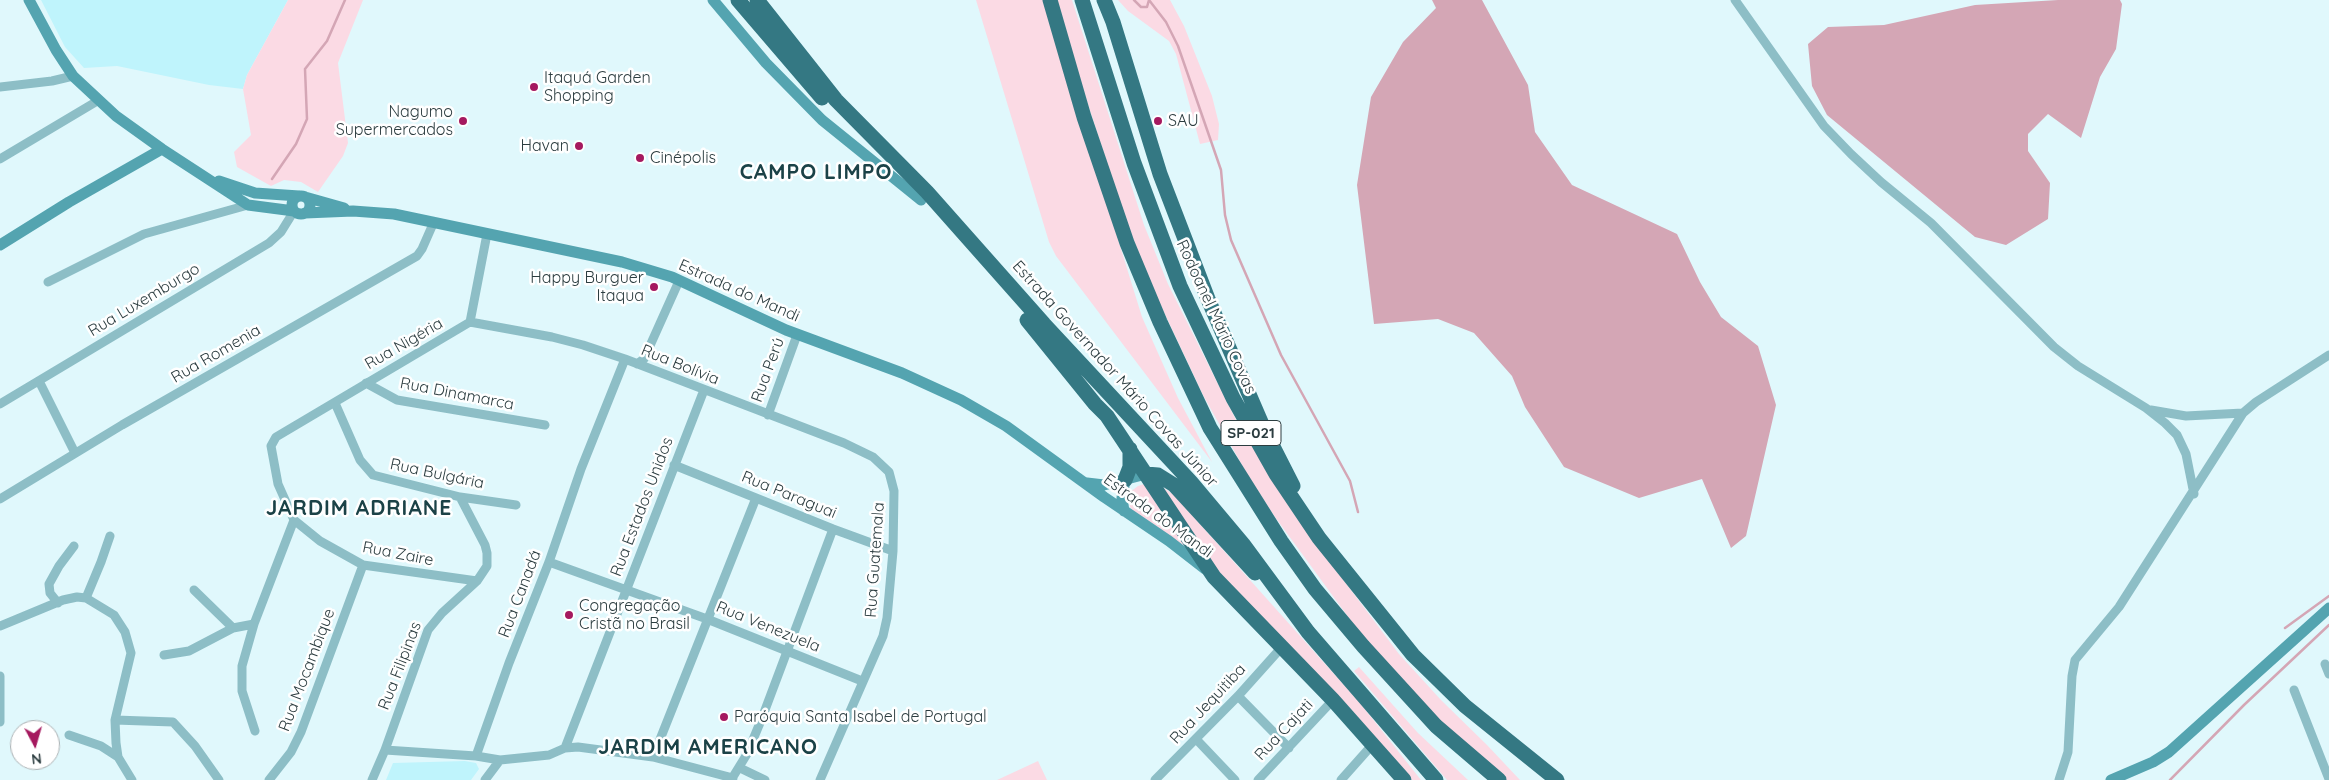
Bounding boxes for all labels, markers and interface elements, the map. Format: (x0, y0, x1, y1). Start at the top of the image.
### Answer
place label: Itaquá Garden Shopping (544, 68, 651, 106)
marker: Itaquá Garden Shopping (528, 81, 540, 93)
place label: Nagumo Supermercados (336, 102, 453, 140)
place label: SAU (1168, 111, 1199, 131)
marker: Nagumo Supermercados (457, 115, 469, 127)
marker: SAU (1152, 115, 1164, 127)
place label: Havan (521, 136, 569, 156)
marker: Havan (573, 140, 585, 152)
place label: Cinépolis (650, 148, 716, 168)
marker: Cinépolis (634, 152, 646, 164)
district label: CAMPO LIMPO (738, 160, 894, 186)
street label: Rodoanel Mário Covas (1172, 237, 1260, 397)
street label: Estrada do Mandi (676, 256, 802, 326)
street label: Estrada Governador Mário Covas Júnior (1008, 257, 1222, 491)
street label: Rua Luxemburgo (85, 259, 203, 341)
place label: Happy Burguer Itaqua (530, 268, 644, 306)
marker: Happy Burguer Itaqua (648, 281, 660, 293)
street label: Rua Nigéria (362, 314, 446, 374)
street label: Rua Romenia (168, 321, 264, 387)
street label: Rua Perú (747, 335, 789, 405)
street label: Rua Bolívia (638, 341, 722, 389)
street label: Rua Dinamarca (398, 374, 516, 414)
road number: SP-021 (1221, 420, 1281, 446)
street label: Rua Estados Unidos (607, 435, 677, 579)
street label: Rua Bulgária (388, 455, 486, 493)
street label: Rua Paraguai (739, 467, 839, 523)
street label: Estrada do Mandi (1100, 470, 1216, 562)
district label: JARDIM ADRIANE (264, 496, 454, 522)
street label: Rua Guatemala (861, 502, 889, 618)
street label: Rua Zaire (361, 538, 435, 570)
street label: Rua Canadá (495, 548, 545, 640)
place label: Congregação Cristã no Brasil (579, 596, 690, 634)
street label: Rua Venezuela (713, 597, 823, 657)
street label: Rua Mocambique (275, 606, 339, 734)
marker: Congregação Cristã no Brasil (563, 609, 575, 621)
street label: Rua Filipinas (374, 619, 426, 713)
street label: Rua Jequitiba (1166, 660, 1250, 748)
street label: Rua Cajati (1251, 695, 1317, 765)
place label: Paróquia Santa Isabel de Portugal (734, 707, 987, 727)
marker: Paróquia Santa Isabel de Portugal (718, 711, 730, 723)
north arrow (10, 720, 60, 770)
district label: JARDIM AMERICANO (596, 735, 820, 761)
text: N (30, 749, 43, 768)

